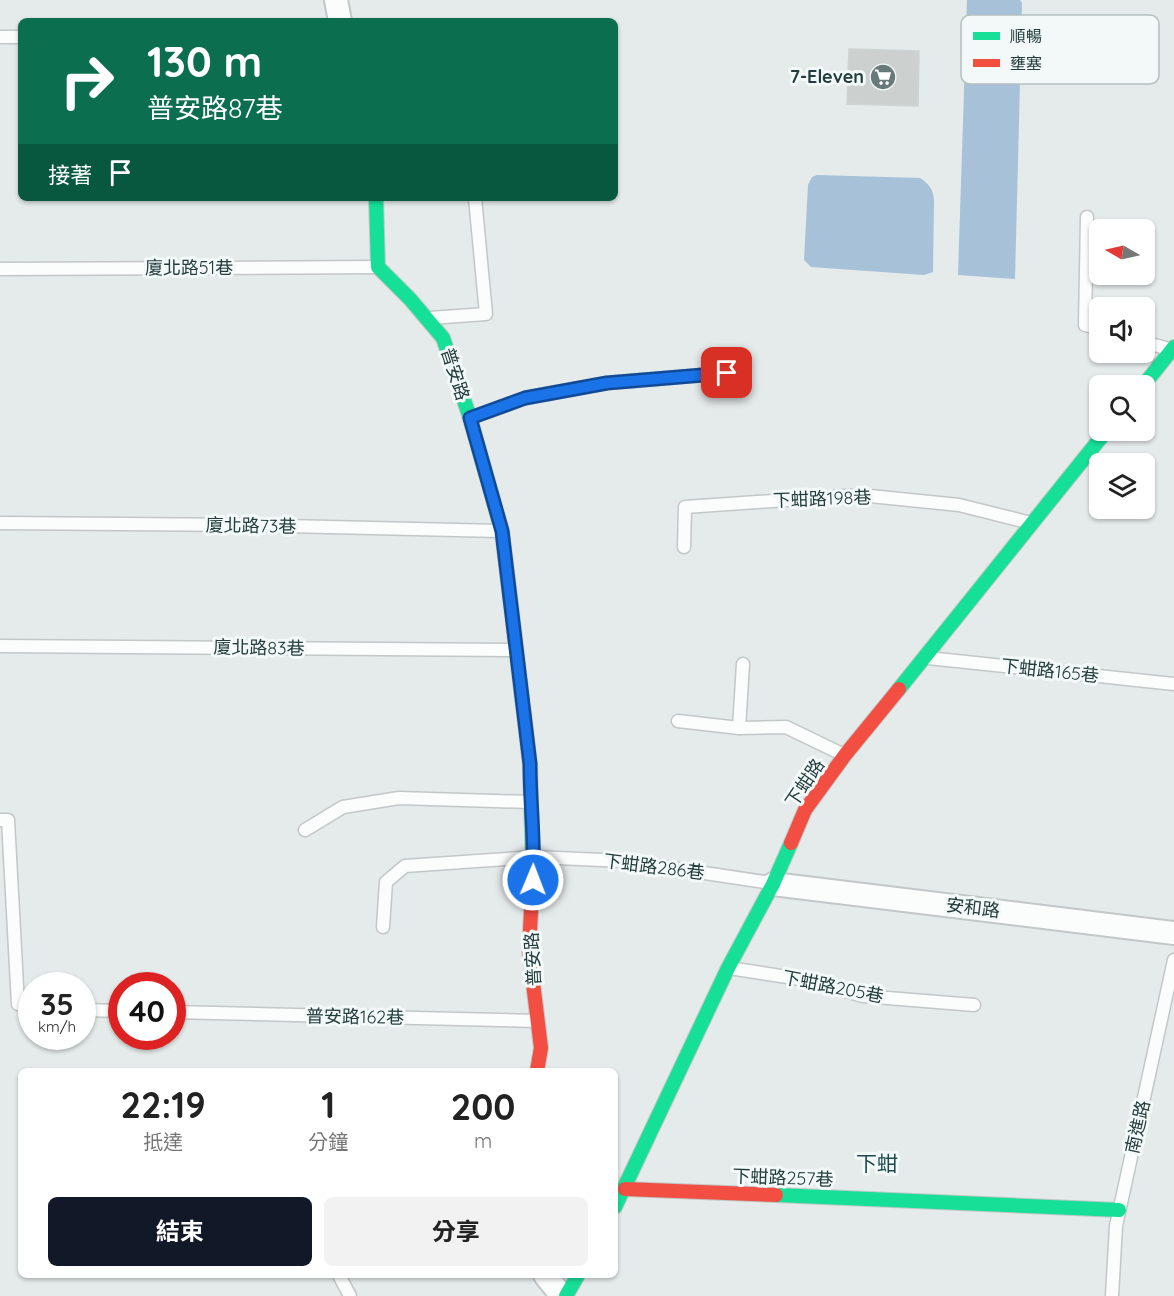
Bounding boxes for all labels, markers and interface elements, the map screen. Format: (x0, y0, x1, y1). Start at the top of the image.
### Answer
legend (961, 15, 1159, 84)
text: 順暢 (1010, 26, 1042, 46)
text: 130 m (147, 35, 262, 88)
icon: right (48, 42, 126, 120)
text: 壅塞 (1010, 53, 1042, 73)
supermarket icon: 7-Eleven (868, 62, 898, 92)
place label: 7-Eleven (790, 65, 864, 88)
text: 普安路87巷 (147, 91, 283, 125)
icon: arrive (104, 156, 137, 189)
text: 接著 (48, 161, 92, 189)
north arrow (1089, 219, 1155, 285)
map controls (1089, 219, 1155, 519)
street label: 廈北路51巷 (145, 256, 233, 279)
button: sound (1089, 297, 1155, 363)
street label: 普安路 (436, 345, 475, 403)
pin (701, 347, 752, 398)
icon: arrive (710, 356, 743, 389)
button: search (1089, 375, 1155, 441)
button: layers (1089, 453, 1155, 519)
street label: 下蚶路198巷 (772, 485, 872, 512)
street label: 廈北路73巷 (205, 513, 297, 538)
street label: 廈北路83巷 (213, 635, 305, 660)
street label: 下蚶路165巷 (1000, 654, 1100, 687)
street label: 下蚶路 (780, 754, 829, 812)
position arrow (501, 848, 565, 912)
street label: 下蚶路286巷 (602, 849, 706, 884)
street label: 安和路 (945, 893, 1001, 922)
street label: 普安路 (520, 931, 545, 987)
street label: 下蚶路205巷 (781, 965, 886, 1008)
speed limit sign: 40 (108, 972, 186, 1050)
text: 35 (40, 985, 74, 1023)
street label: 普安路162巷 (306, 1004, 404, 1029)
text: km/h (38, 1017, 76, 1036)
text: 22:19 (121, 1082, 206, 1127)
text: 1 (321, 1082, 335, 1127)
text: 200 (451, 1084, 515, 1129)
street label: 南進路 (1120, 1098, 1155, 1156)
text: m (474, 1128, 492, 1153)
text: 抵達 (143, 1129, 183, 1154)
text: 分鐘 (308, 1129, 348, 1154)
district label: 下蚶 (856, 1150, 898, 1176)
street label: 下蚶路257巷 (732, 1164, 834, 1191)
button: 結束 (48, 1197, 312, 1266)
button: 分享 (324, 1197, 588, 1266)

